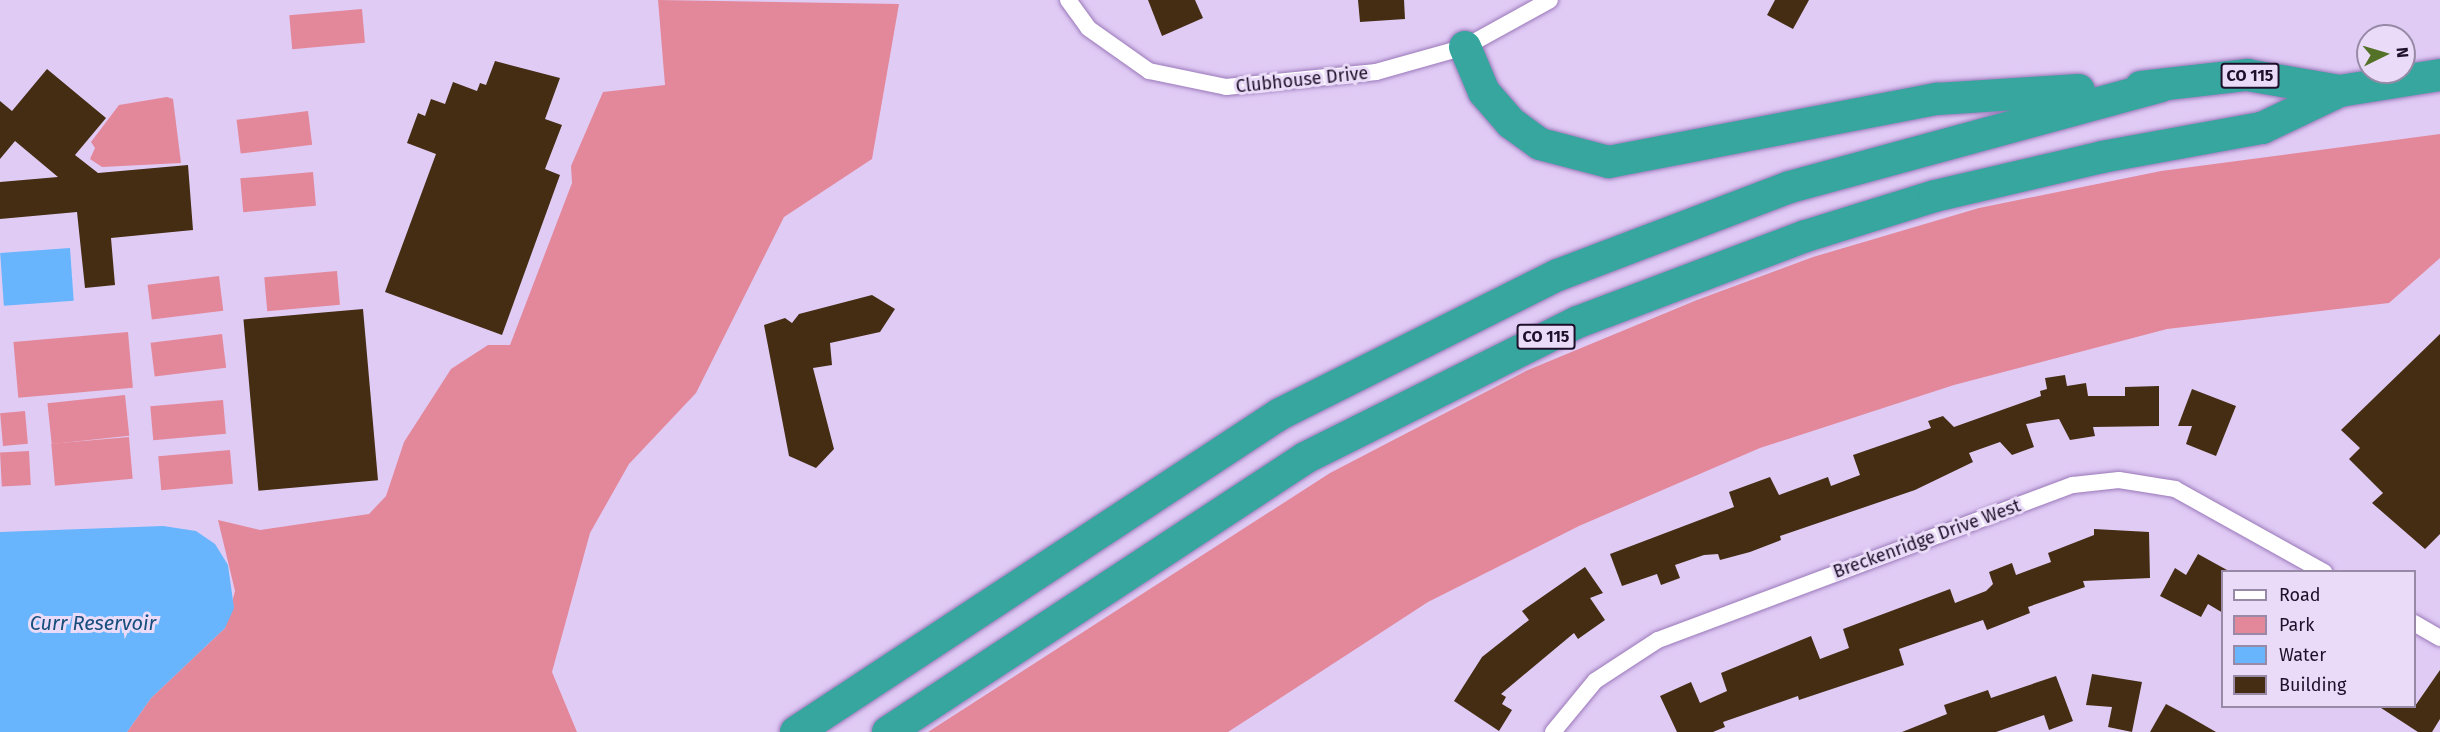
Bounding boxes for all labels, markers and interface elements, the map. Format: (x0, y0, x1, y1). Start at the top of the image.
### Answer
north arrow (2356, 24, 2416, 84)
text: N (2393, 46, 2412, 59)
street label: Clubhouse Drive (1235, 62, 1369, 98)
road number: CO 115 (2220, 63, 2280, 89)
road number: CO 115 (1516, 324, 1576, 350)
street label: Breckenridge Drive West (1830, 495, 2024, 583)
legend (2221, 570, 2416, 708)
text: Road (2279, 584, 2321, 606)
water label: Curr Reservoir (30, 611, 156, 635)
text: Park (2279, 614, 2314, 636)
text: Water (2279, 644, 2326, 666)
text: Building (2279, 674, 2346, 696)

